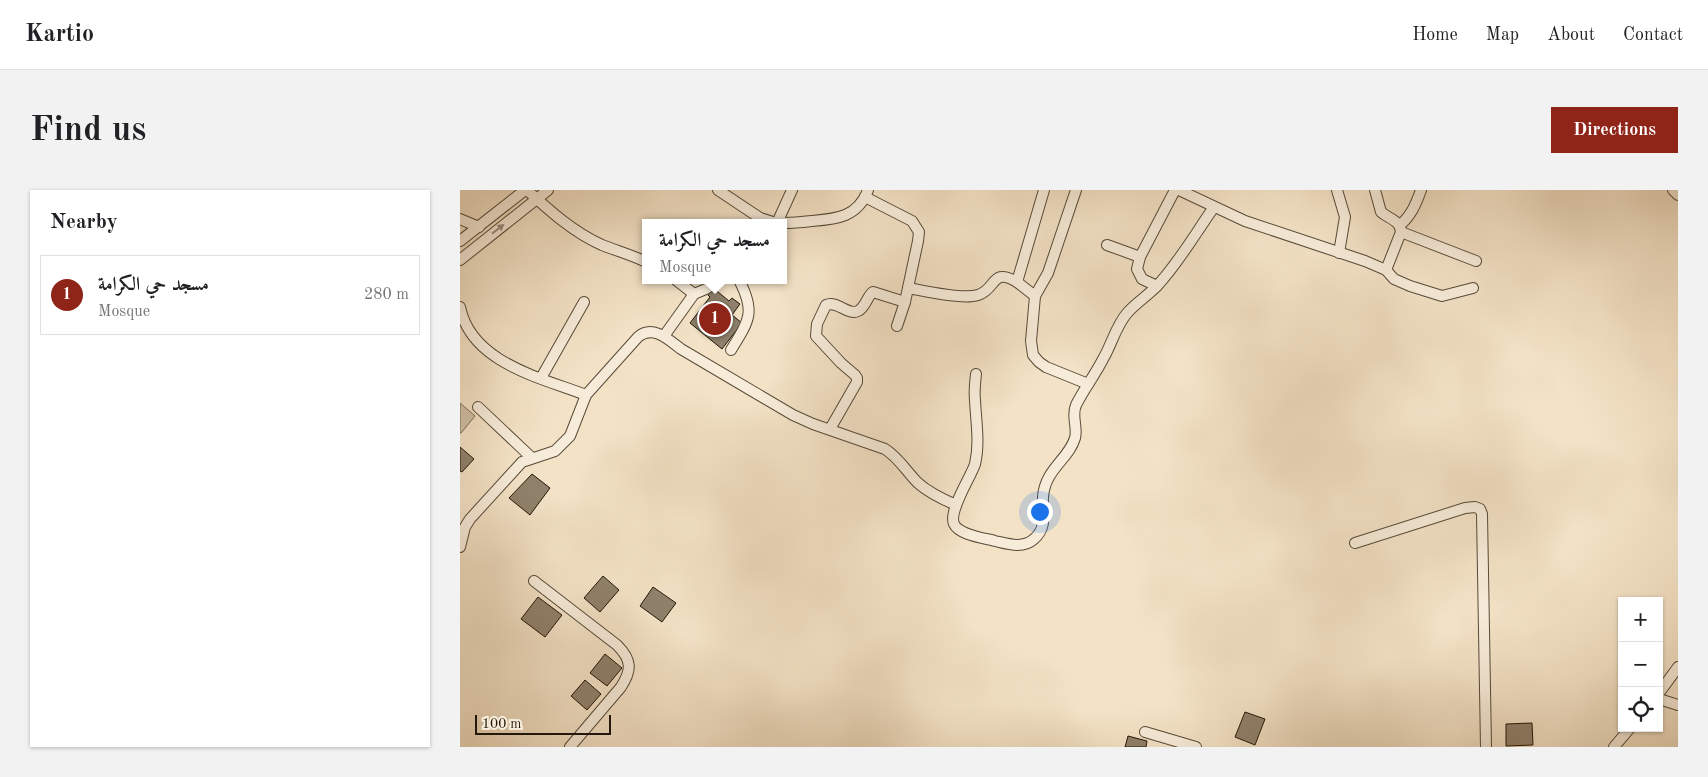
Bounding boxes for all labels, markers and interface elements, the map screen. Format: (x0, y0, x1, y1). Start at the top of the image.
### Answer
text: Kartio (25, 23, 94, 47)
text: Home (1412, 26, 1458, 44)
text: Map (1486, 26, 1519, 44)
text: About (1547, 26, 1595, 44)
text: Contact (1623, 26, 1683, 44)
button: Directions (1551, 107, 1678, 153)
text: Find us (30, 113, 146, 148)
text: Nearby (50, 212, 118, 233)
popup (642, 219, 787, 284)
one-way arrow (491, 224, 505, 234)
text: مسجد حي الكرامة (659, 232, 770, 251)
text: Mosque (659, 260, 711, 276)
text: مسجد حي الكرامة (98, 276, 209, 295)
text: 1 (62, 287, 72, 303)
text: 280 m (364, 287, 409, 303)
pin: 1 (699, 300, 731, 338)
text: Mosque (98, 304, 150, 320)
your location (1027, 499, 1053, 525)
map controls (1618, 597, 1663, 732)
button: + (1618, 597, 1663, 642)
button: − (1618, 642, 1663, 687)
button: locate (1618, 687, 1663, 732)
scale bar (475, 712, 611, 735)
text: 100 m (482, 717, 521, 731)

